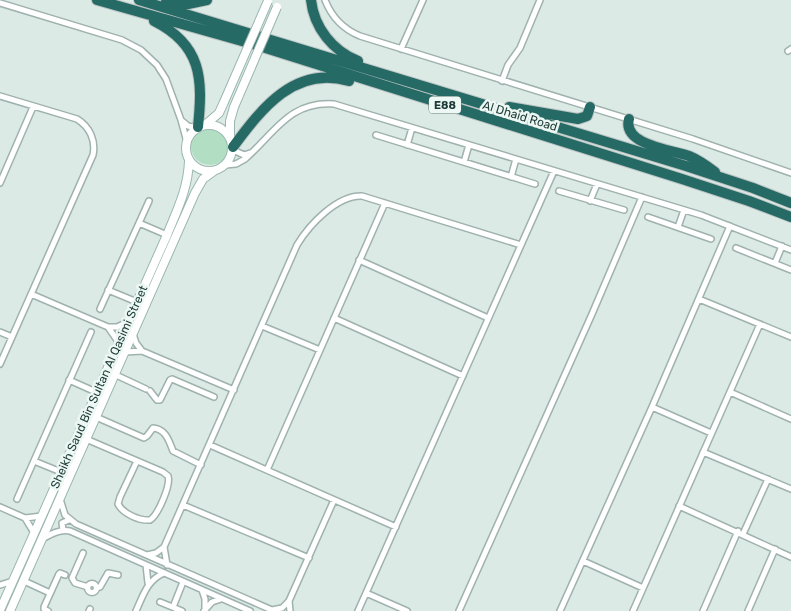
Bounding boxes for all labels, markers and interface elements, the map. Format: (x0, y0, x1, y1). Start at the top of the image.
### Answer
road number: E88 (429, 96, 461, 114)
street label: Al Dhaid Road (481, 98, 559, 134)
street label: Sheikh Saud Bin Sultan Al Qasimi Street (48, 283, 150, 491)

